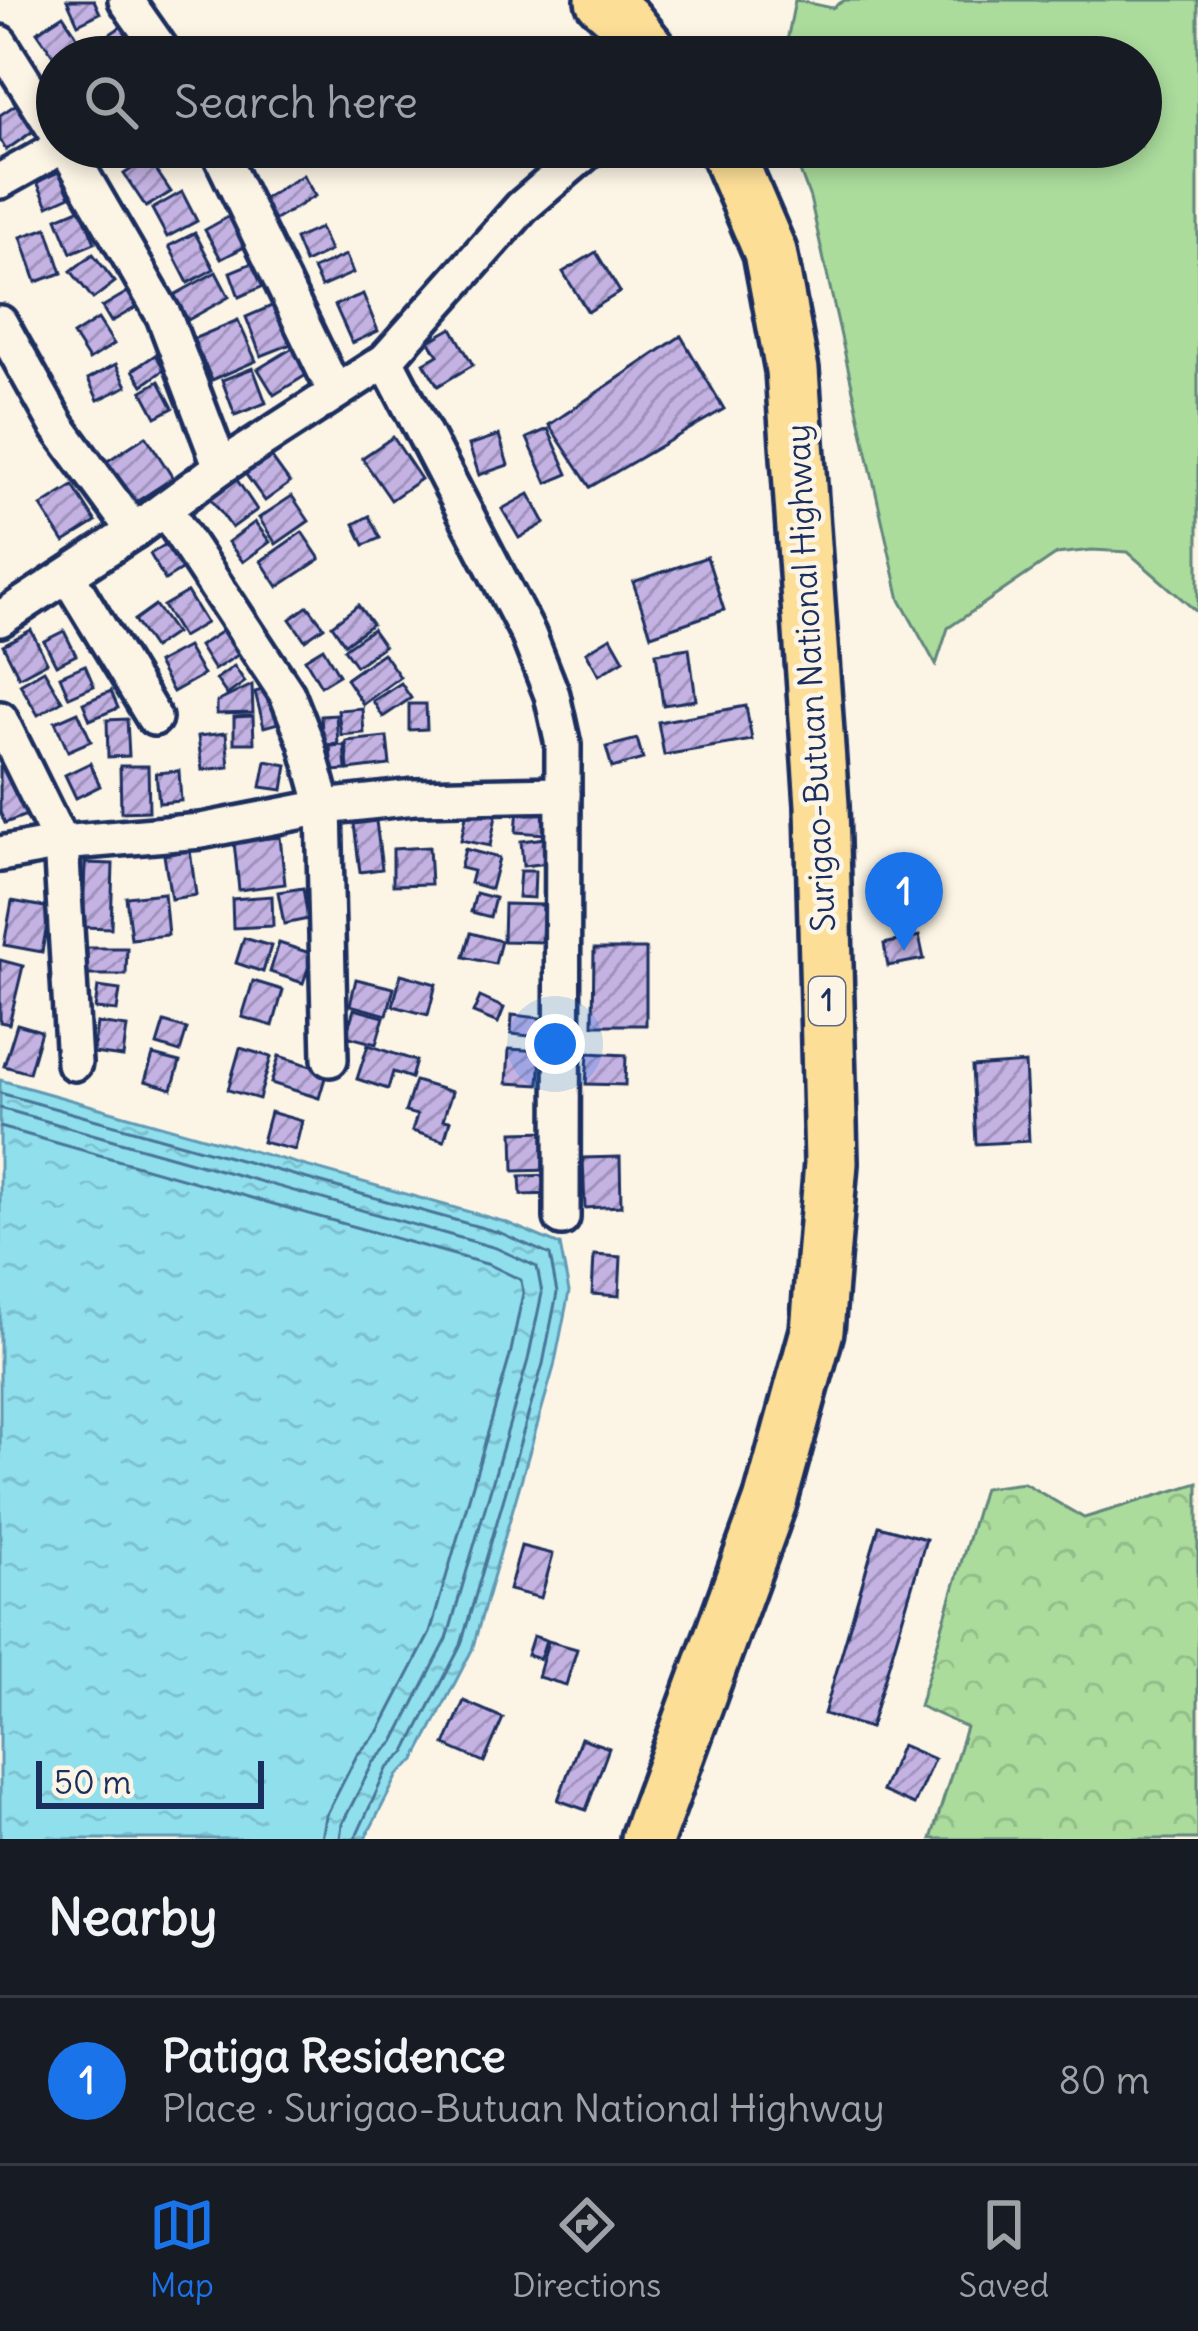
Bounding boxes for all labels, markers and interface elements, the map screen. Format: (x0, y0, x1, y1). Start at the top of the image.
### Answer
search box (36, 36, 1162, 168)
icon: search (78, 69, 144, 135)
text: Search here (174, 74, 418, 130)
street label: Surigao-Butuan National Highway (776, 423, 844, 933)
pin: 1 (865, 852, 943, 951)
road number: 1 (809, 977, 845, 1025)
your location (525, 1014, 585, 1074)
scale bar (36, 1755, 264, 1808)
text: 50 m (54, 1761, 131, 1803)
text: Nearby (48, 1885, 217, 1949)
text: Patiga Residence (162, 2028, 506, 2084)
text: 1 (79, 2056, 95, 2105)
text: 80 m (1058, 2056, 1150, 2105)
text: Place · Surigao-Butuan National Highway (162, 2084, 885, 2133)
tab: Map (149, 2192, 215, 2306)
tab: Directions (512, 2192, 661, 2306)
tab: Saved (959, 2192, 1049, 2306)

